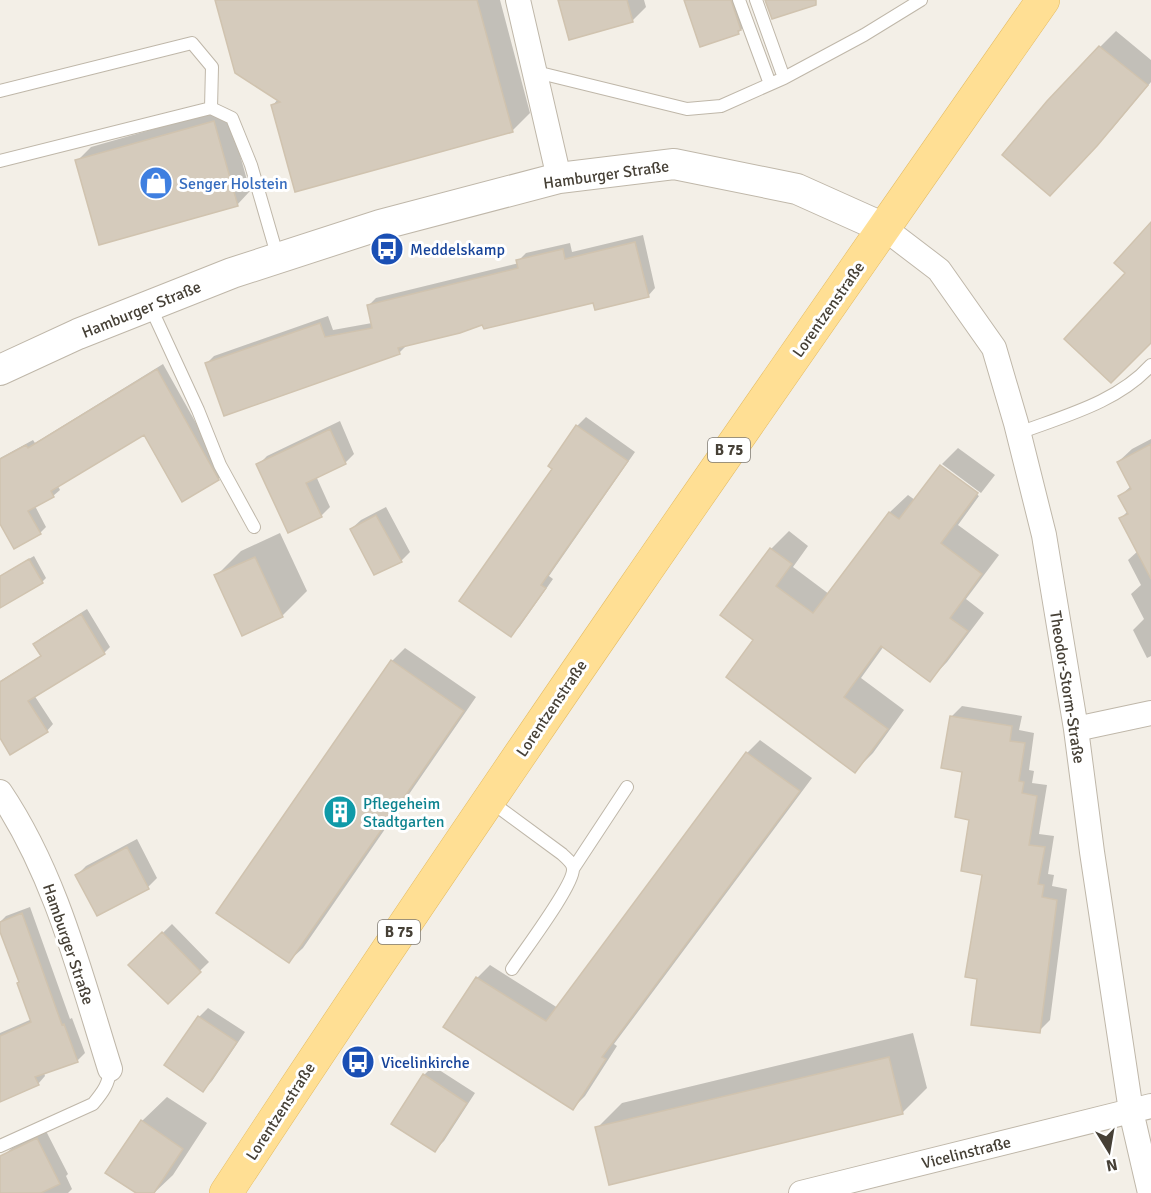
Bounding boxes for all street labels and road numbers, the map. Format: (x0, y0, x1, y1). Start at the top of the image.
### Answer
street label: Hamburger Straße (542, 156, 670, 194)
street label: Lorentzenstraße (788, 258, 869, 361)
street label: Hamburger Straße (79, 277, 204, 343)
road number: B 75 (708, 438, 750, 462)
street label: Theodor-Storm-Straße (1045, 609, 1089, 765)
street label: Lorentzenstraße (512, 656, 592, 761)
street label: Hamburger Straße (38, 881, 98, 1008)
road number: B 75 (378, 920, 420, 944)
street label: Lorentzenstraße (242, 1059, 320, 1164)
street label: Vicelinstraße (920, 1132, 1013, 1174)

